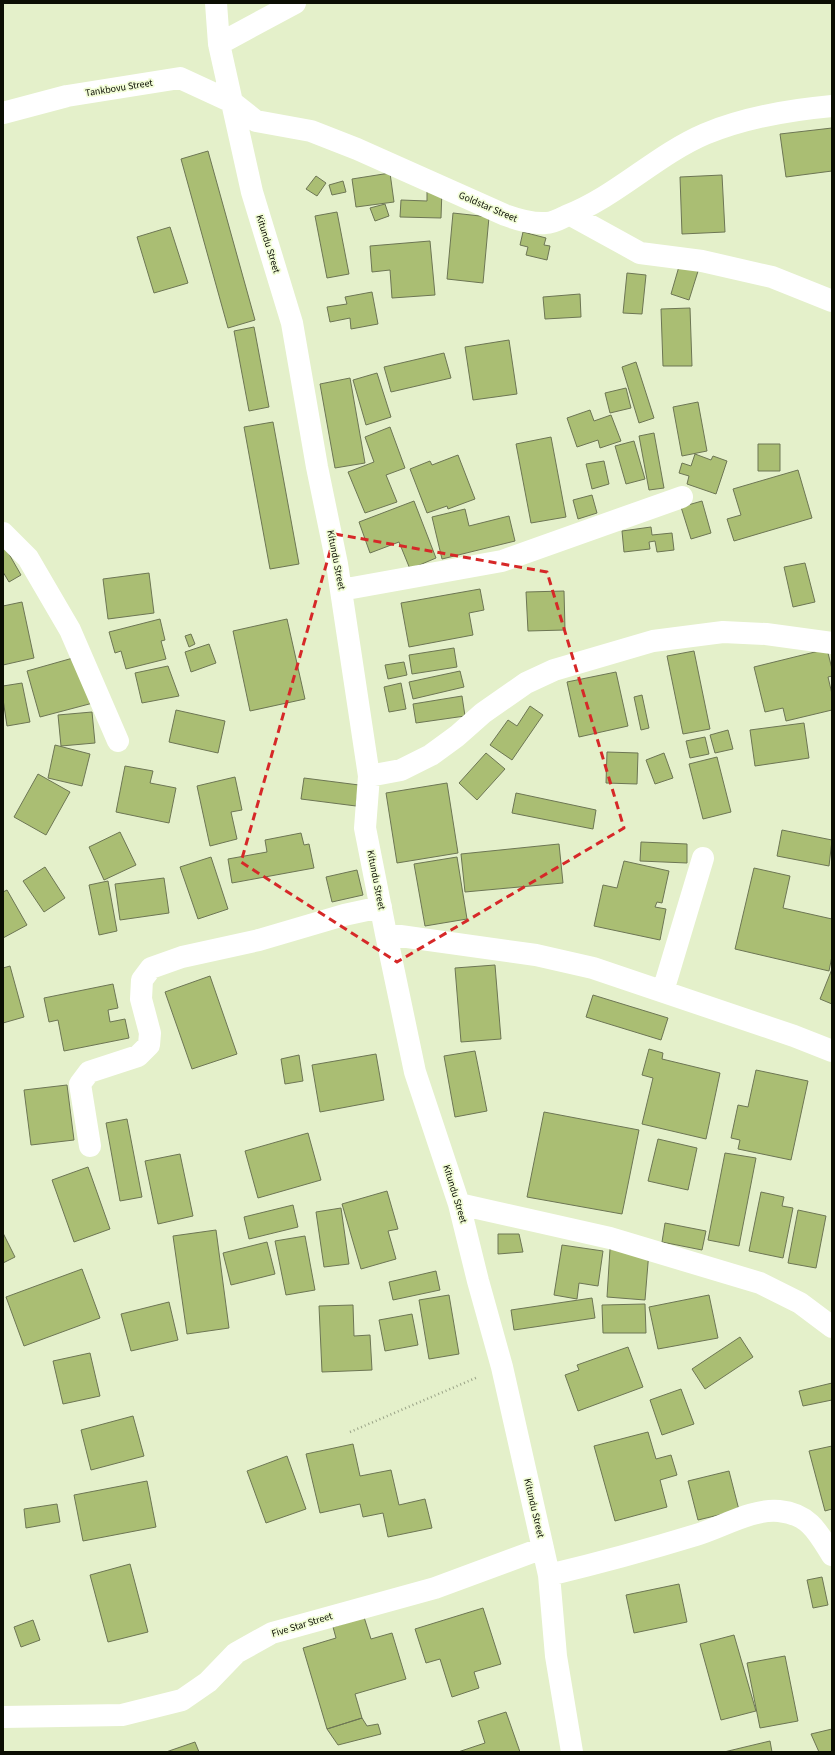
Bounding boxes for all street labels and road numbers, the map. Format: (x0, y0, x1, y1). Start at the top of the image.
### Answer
street label: Tankbovu Street (84, 76, 154, 100)
street label: Goldstar Street (457, 188, 520, 226)
street label: Kitundu Street (252, 213, 284, 276)
street label: Kitundu Street (323, 529, 349, 592)
street label: Kitundu Street (363, 849, 389, 912)
street label: Kitundu Street (439, 1163, 471, 1226)
street label: Kitundu Street (520, 1477, 548, 1540)
street label: Five Star Street (270, 1609, 335, 1641)

